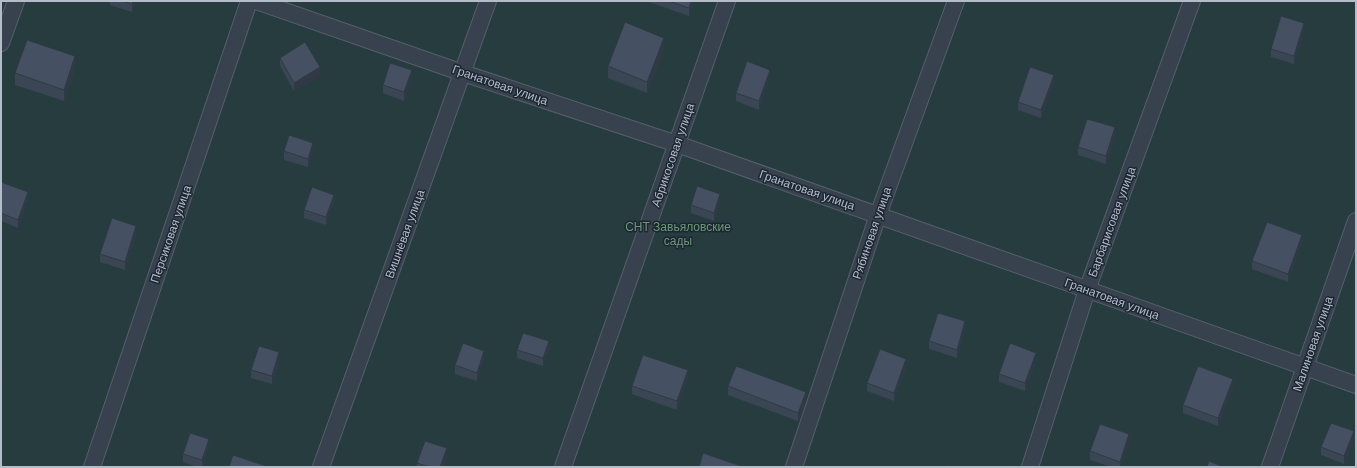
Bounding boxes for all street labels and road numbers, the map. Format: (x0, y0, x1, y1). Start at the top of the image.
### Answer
street label: Гранатовая улица (450, 62, 550, 108)
street label: Абрикосовая улица (649, 101, 697, 209)
street label: Барбарисовая улица (1086, 165, 1139, 279)
street label: Гранатовая улица (757, 167, 857, 213)
street label: Персиковая улица (148, 183, 194, 285)
street label: Рябиновая улица (850, 185, 894, 281)
street label: Вишнёвая улица (382, 187, 428, 280)
street label: Гранатовая улица (1063, 275, 1162, 323)
street label: Малиновая улица (1290, 294, 1336, 393)

